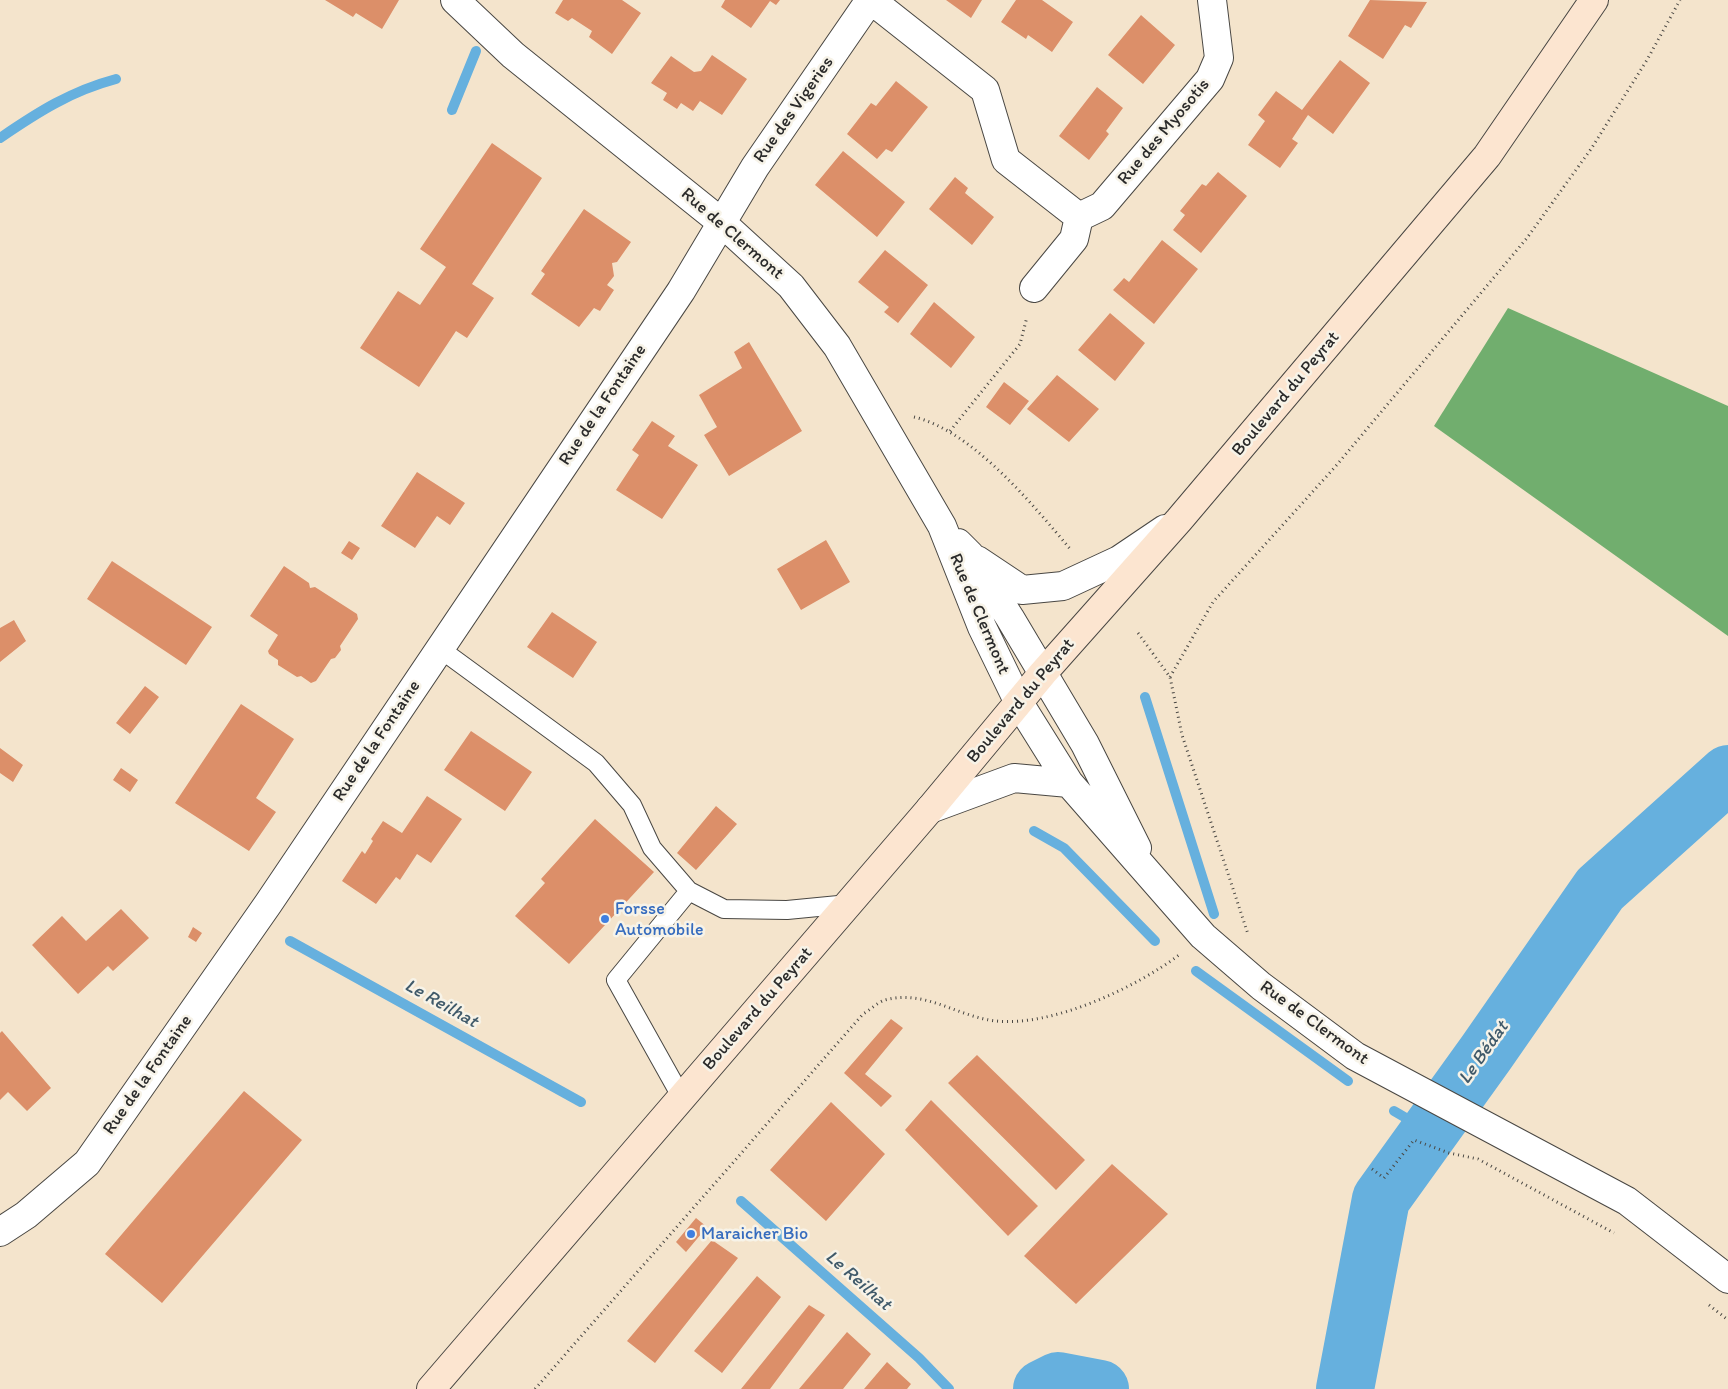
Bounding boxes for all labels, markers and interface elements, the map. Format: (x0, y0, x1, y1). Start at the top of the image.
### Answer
street label: Rue des Vigeries (749, 53, 839, 167)
street label: Rue des Myosotis (1113, 74, 1215, 190)
street label: Rue de Clermont (676, 183, 788, 285)
street label: Boulevard du Peyrat (1227, 327, 1345, 461)
street label: Rue de la Fontaine (555, 340, 651, 470)
street label: Rue de Clermont (944, 550, 1014, 678)
street label: Boulevard du Peyrat (962, 634, 1080, 768)
street label: Rue de la Fontaine (329, 676, 425, 806)
place label: Forsse Automobile (615, 898, 704, 941)
marker: Forsse Automobile (599, 913, 611, 925)
street label: Boulevard du Peyrat (699, 943, 817, 1075)
water label: Le Reilhat (400, 975, 482, 1033)
street label: Rue de Clermont (1255, 976, 1373, 1070)
street label: Rue de la Fontaine (99, 1011, 197, 1139)
water label: Le Bédat (1454, 1017, 1514, 1089)
place label: Maraicher Bio (701, 1223, 808, 1245)
marker: Maraicher Bio (685, 1228, 697, 1240)
water label: Le Reilhat (820, 1246, 896, 1316)

